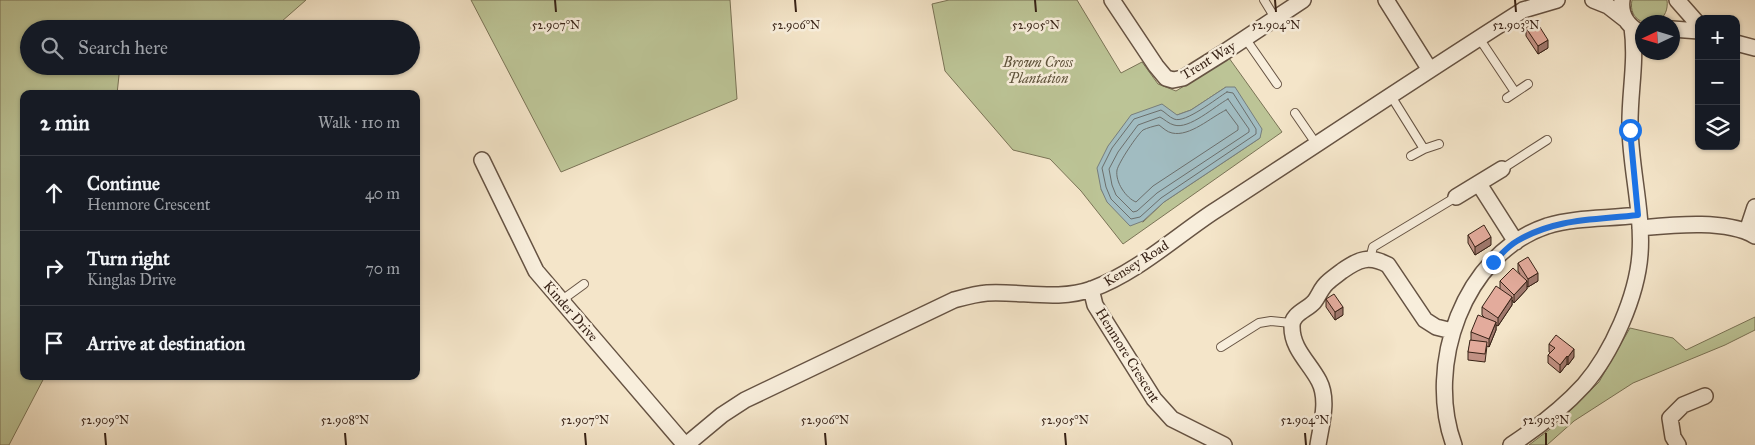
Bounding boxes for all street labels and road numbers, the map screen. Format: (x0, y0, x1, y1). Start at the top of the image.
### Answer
street label: Trent Way (1178, 37, 1239, 83)
street label: Kensey Road (1101, 237, 1172, 290)
street label: Kinder Drive (540, 278, 602, 345)
street label: Henmore Crescent (1092, 305, 1163, 406)

